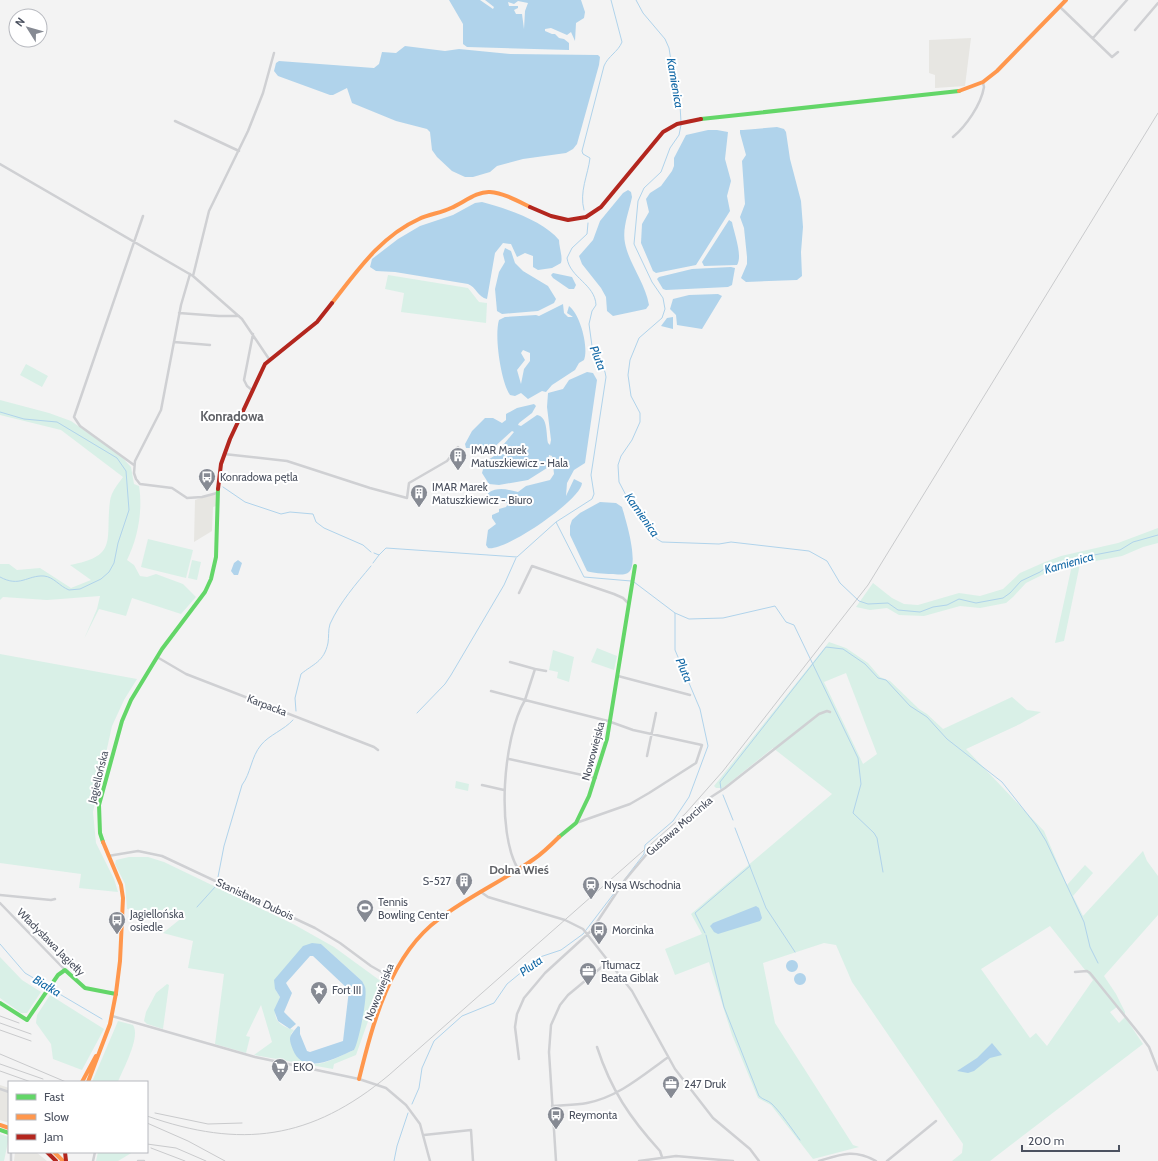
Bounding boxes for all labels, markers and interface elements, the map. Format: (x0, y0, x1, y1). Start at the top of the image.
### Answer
north arrow (8, 8, 48, 48)
text: N (12, 15, 28, 29)
water label: Kamienica (664, 57, 687, 109)
water label: Pluta (587, 343, 610, 372)
district label: Konradowa (200, 408, 264, 424)
place label: IMAR Marek Matuszkiewicz - Hala (471, 443, 569, 470)
building icon: IMAR Marek Matuszkiewicz - Hala (448, 446, 468, 471)
bus stop icon: Konradowa pętla (197, 467, 217, 492)
place label: Konradowa pętla (220, 470, 299, 484)
place label: IMAR Marek Matuszkiewicz - Biuro (432, 480, 532, 507)
building icon: IMAR Marek Matuszkiewicz - Biuro (409, 483, 429, 508)
water label: Kamienica (622, 490, 663, 540)
water label: Kamienica (1042, 548, 1095, 577)
water label: Pluta (673, 655, 696, 684)
street label: Karpacka (245, 691, 290, 719)
street label: Nowowiejska (578, 719, 608, 782)
street label: Jagiellońska (84, 749, 111, 806)
street label: Gustawa Morcinka (643, 793, 716, 859)
district label: Dolna Wieś (489, 862, 549, 877)
building icon: S-527 (454, 871, 474, 896)
place label: S-527 (423, 874, 451, 888)
street label: Stanisława Dubois (214, 875, 297, 923)
station icon: Nysa Wschodnia (581, 875, 601, 900)
place label: Nysa Wschodnia (604, 878, 682, 892)
place label: Tennis Bowling Center (378, 895, 449, 922)
sports icon: Tennis Bowling Center (355, 898, 375, 923)
street label: Władysława Jagiełły (14, 905, 88, 979)
place label: Jagiellońska osiedle (129, 907, 184, 934)
bus stop icon: Jagiellońska osiedle (107, 910, 127, 935)
bus stop icon: Morcinka (589, 920, 609, 945)
place label: Morcinka (612, 923, 655, 937)
water label: Pluta (516, 952, 545, 979)
place label: Tłumacz Beata Giblak (601, 958, 658, 985)
street label: Nowowiejska (361, 961, 397, 1023)
office icon: Tłumacz Beata Giblak (578, 961, 598, 986)
water label: Białka (30, 971, 64, 1000)
place icon: Fort III (309, 980, 329, 1005)
place label: Fort III (332, 983, 361, 997)
supermarket icon: EKO (270, 1057, 290, 1082)
place label: EKO (293, 1060, 314, 1074)
office icon: 247 Druk (661, 1074, 681, 1099)
place label: 247 Druk (684, 1077, 726, 1091)
legend (8, 1081, 148, 1153)
text: Fast (44, 1089, 64, 1104)
bus stop icon: Reymonta (546, 1105, 566, 1130)
place label: Reymonta (569, 1108, 618, 1122)
text: Slow (44, 1109, 69, 1124)
scale bar (1022, 1127, 1119, 1153)
text: Jam (43, 1129, 63, 1144)
text: 200 m (1028, 1133, 1064, 1148)

